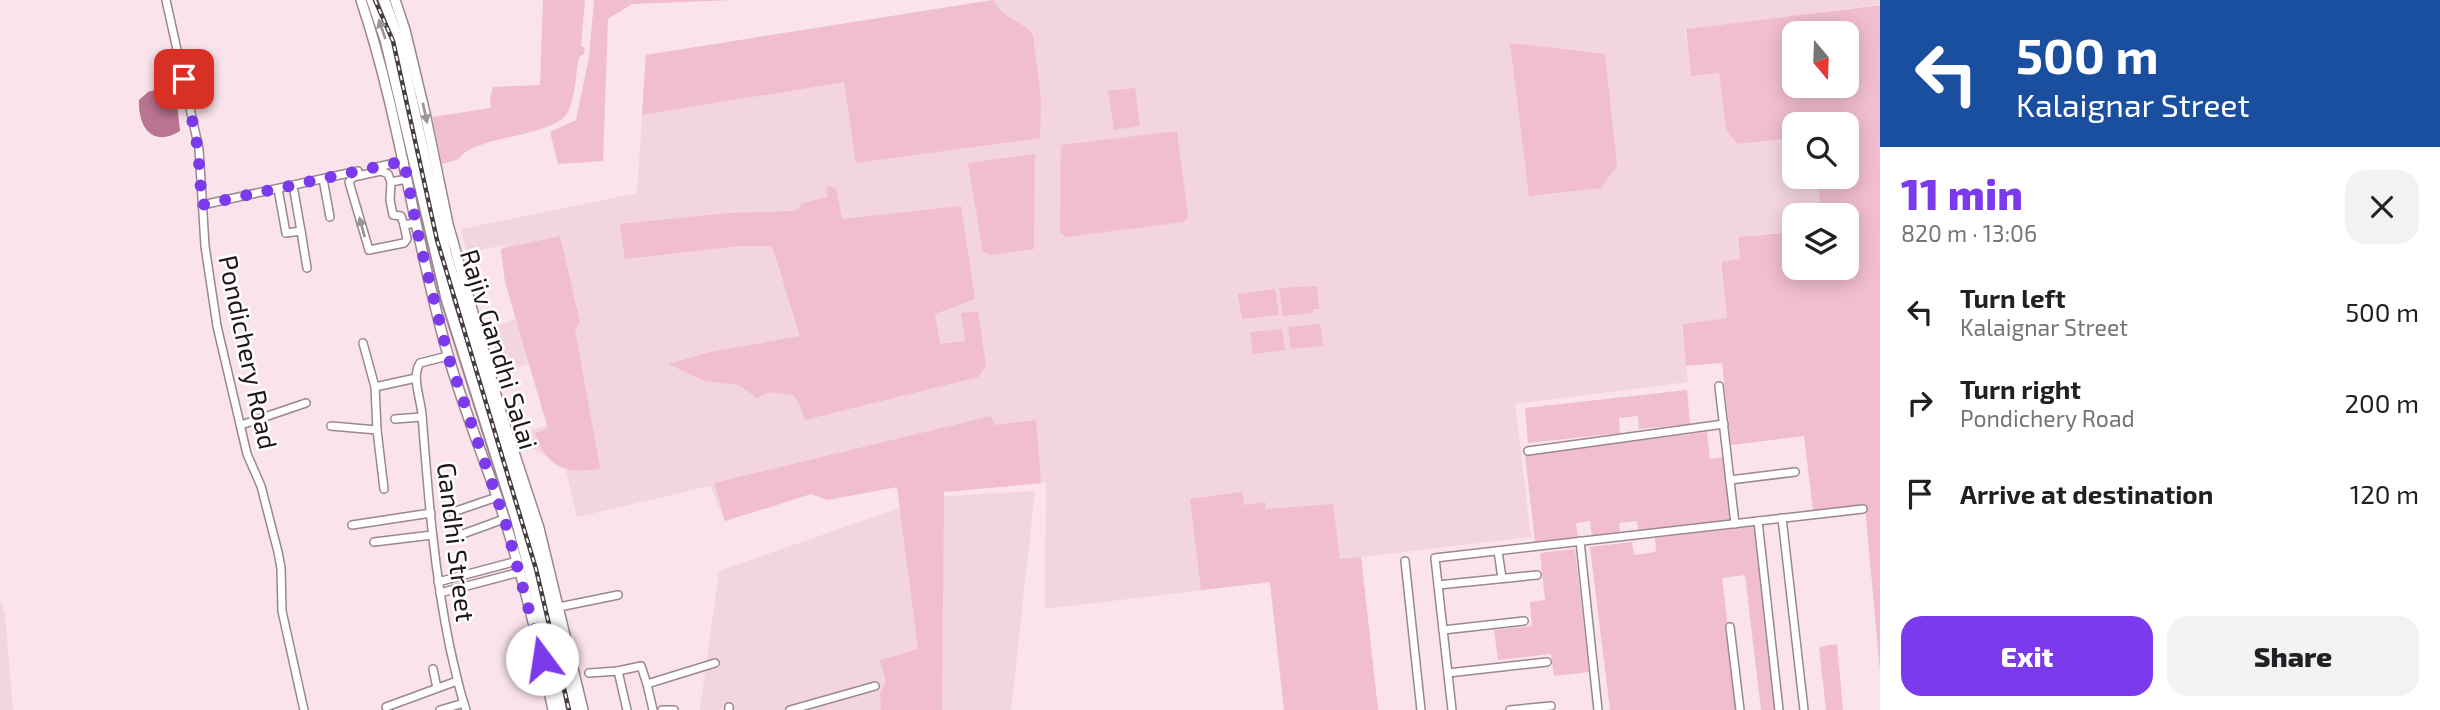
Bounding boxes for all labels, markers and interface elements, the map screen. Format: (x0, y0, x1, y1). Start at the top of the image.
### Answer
one-way arrow (376, 18, 387, 39)
north arrow (1782, 21, 1858, 98)
map controls (1782, 21, 1859, 280)
text: 500 m (2016, 25, 2159, 84)
icon: left (1901, 28, 1992, 119)
pin (154, 49, 214, 109)
icon: arrive (165, 60, 203, 98)
text: Kalaignar Street (2016, 85, 2250, 123)
one-way arrow (419, 102, 430, 124)
button: search (1782, 112, 1859, 189)
text: 11 min (1901, 168, 2023, 218)
button: close (2345, 170, 2419, 244)
button: layers (1782, 203, 1859, 280)
one-way arrow (356, 216, 366, 237)
text: 820 m · 13:06 (1901, 219, 2037, 247)
street label: Rajiv Gandhi Salai (455, 245, 545, 453)
street label: Pondichery Road (213, 252, 285, 452)
text: Turn left (1960, 282, 2066, 313)
icon: left (1901, 293, 1939, 331)
text: 500 m (2345, 296, 2419, 327)
text: Kalaignar Street (1960, 313, 2128, 341)
text: Turn right (1960, 373, 2081, 404)
icon: right (1901, 384, 1939, 422)
text: 200 m (2344, 387, 2419, 418)
text: Pondichery Road (1960, 404, 2135, 432)
street label: Gandhi Street (432, 461, 482, 623)
icon: arrive (1901, 475, 1939, 513)
text: Arrive at destination (1960, 478, 2213, 509)
text: 120 m (2350, 478, 2419, 509)
button: Exit (1901, 616, 2153, 696)
button: Share (2167, 616, 2419, 696)
position arrow (505, 622, 579, 696)

